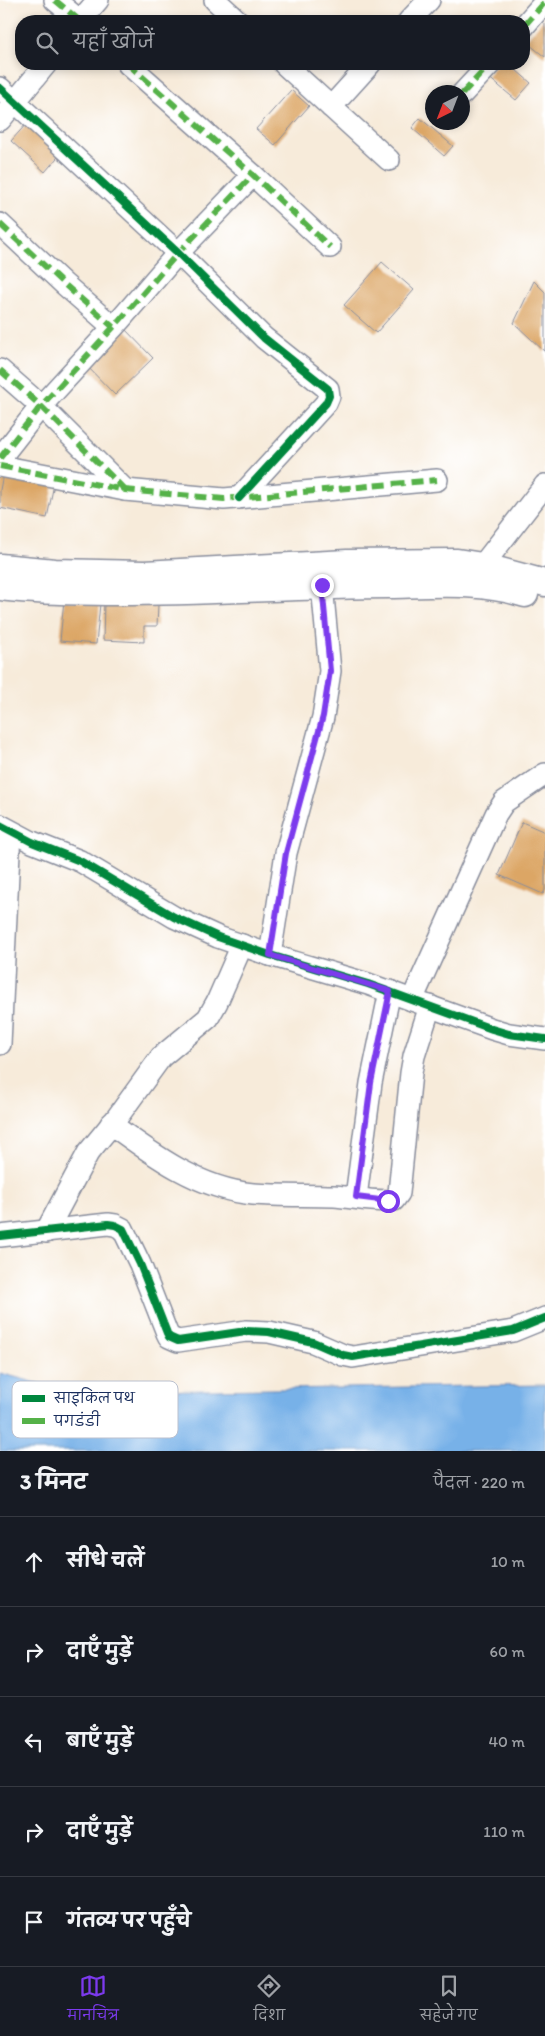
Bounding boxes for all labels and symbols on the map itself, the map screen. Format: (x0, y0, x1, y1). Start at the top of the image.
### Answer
north arrow (425, 85, 470, 130)
route end (311, 574, 334, 597)
route start (377, 1190, 400, 1213)
legend (12, 1381, 178, 1438)
text: साइकिल पथ (53, 1387, 136, 1407)
text: पगडंडी (53, 1410, 101, 1430)

